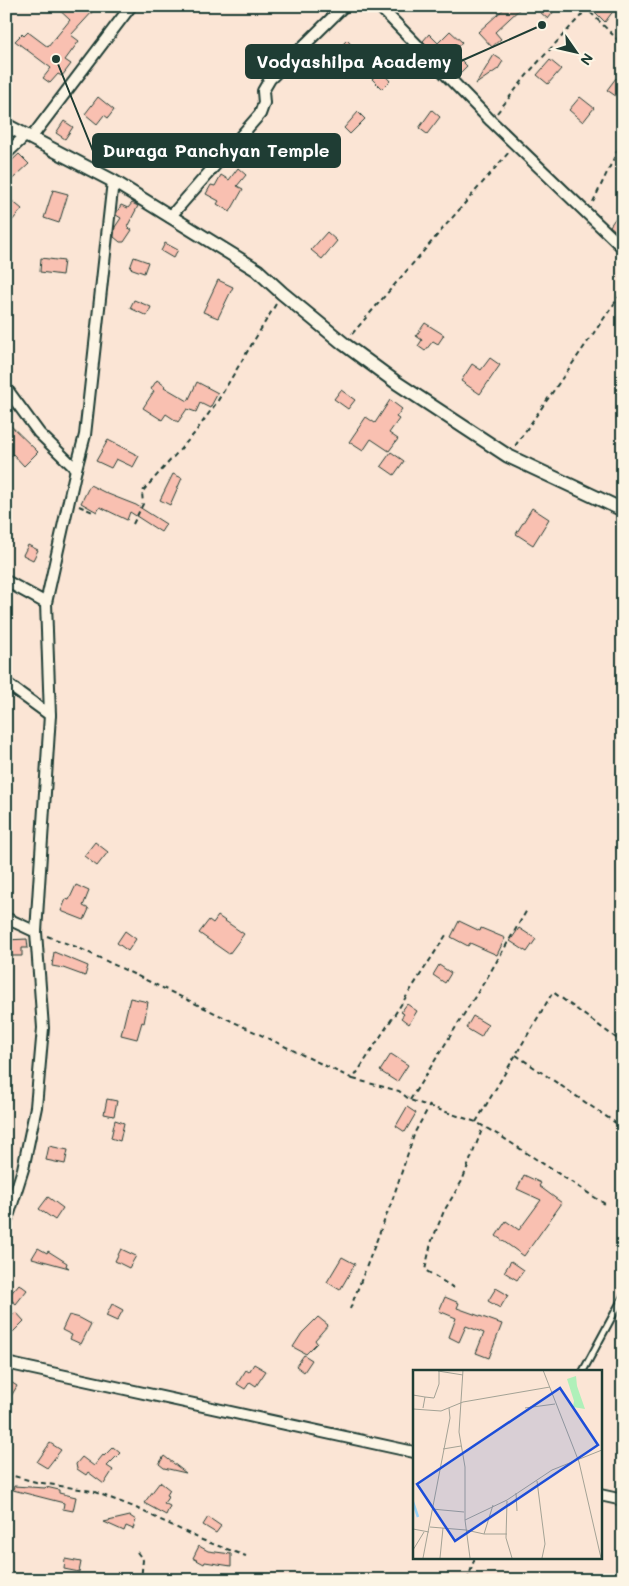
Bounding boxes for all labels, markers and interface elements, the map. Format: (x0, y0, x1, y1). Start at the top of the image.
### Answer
north arrow (552, 28, 602, 78)
callout: Vodyashilpa Academy (246, 45, 461, 78)
text: Vodyashilpa Academy (257, 49, 452, 73)
text: N (576, 50, 598, 69)
callout: Duraga Panchyan Temple (93, 134, 340, 167)
text: Duraga Panchyan Temple (102, 138, 330, 162)
inset map (413, 1370, 602, 1558)

